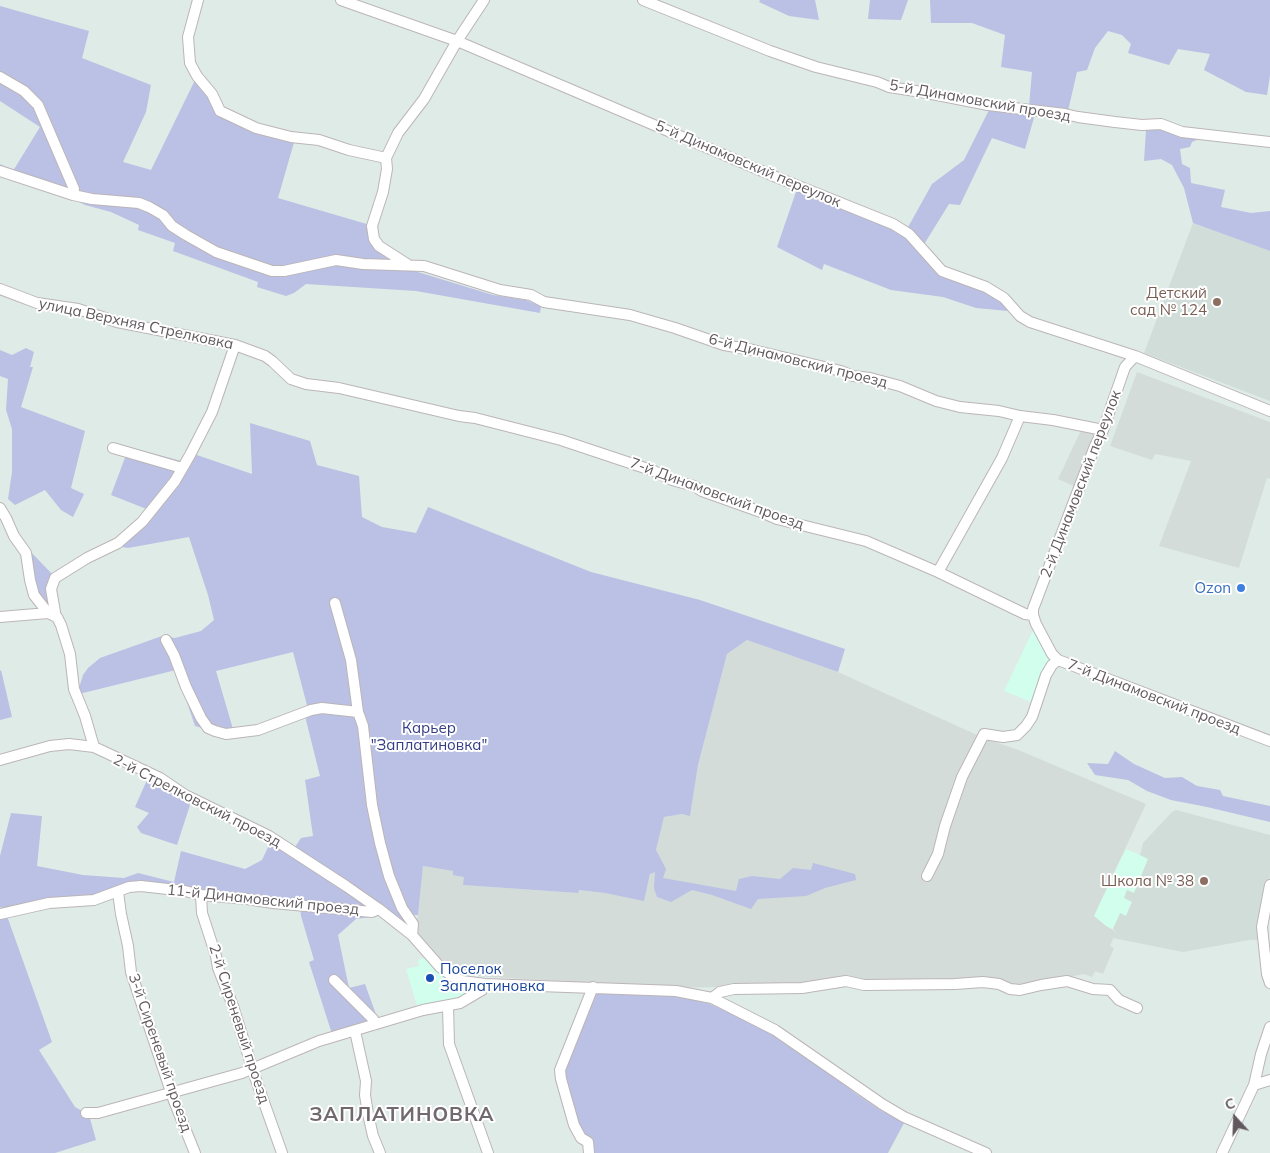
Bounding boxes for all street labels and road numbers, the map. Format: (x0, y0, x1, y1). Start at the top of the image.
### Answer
street label: 5-й Динамовский проезд (888, 76, 1072, 126)
street label: 5-й Динамовский переулок (653, 117, 843, 211)
street label: улица Верхняя Стрелковка (37, 295, 235, 353)
street label: 6-й Динамовский проезд (707, 330, 889, 392)
street label: 2-й Динамовский переулок (1037, 388, 1125, 580)
street label: 7-й Динамовский проезд (628, 454, 806, 534)
street label: 7-й Динамовский проезд (1065, 656, 1243, 738)
street label: 2-й Стрелковский проезд (110, 751, 284, 851)
street label: 11-й Динамовский проезд (166, 881, 360, 919)
street label: 2-й Сиреневый проезд (205, 942, 273, 1106)
street label: 3-й Сиреневый проезд (124, 971, 196, 1135)

